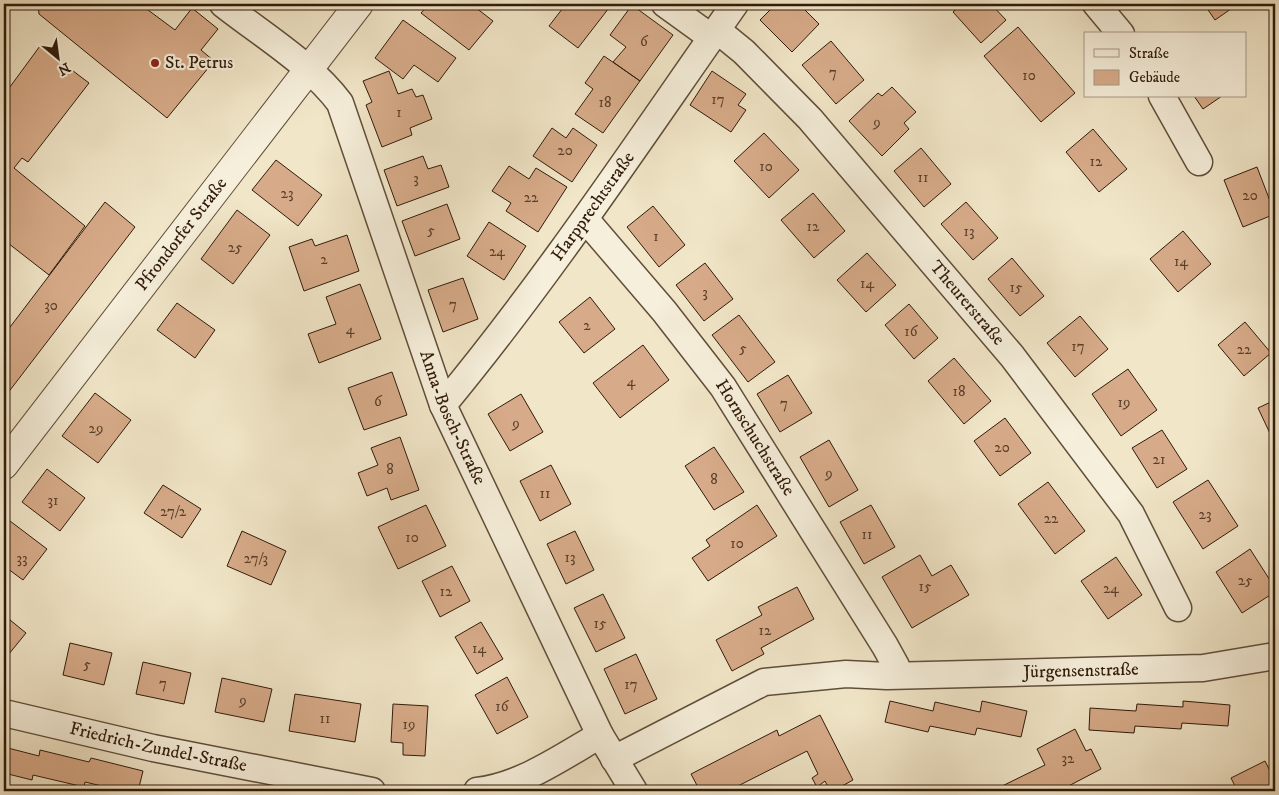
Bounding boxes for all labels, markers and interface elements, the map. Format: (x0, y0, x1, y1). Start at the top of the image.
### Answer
north arrow (32, 32, 82, 82)
house number: 6 (640, 32, 649, 51)
legend (1084, 32, 1246, 98)
text: Straße (1129, 44, 1169, 63)
place label: St. Petrus (165, 52, 233, 74)
marker: St. Petrus (149, 57, 161, 69)
text: N (54, 58, 73, 79)
house number: 7 (829, 63, 837, 82)
house number: 10 (1022, 66, 1036, 85)
text: Gebäude (1129, 68, 1180, 87)
house number: 17 (711, 90, 725, 109)
house number: 18 (598, 93, 612, 112)
house number: 1 (396, 103, 402, 122)
house number: 9 (872, 113, 881, 132)
house number: 20 (557, 141, 573, 160)
street label: Harpprechtstraße (547, 148, 640, 265)
house number: 12 (1090, 152, 1103, 171)
house number: 10 (759, 157, 773, 176)
house number: 11 (917, 168, 929, 187)
house number: 3 (413, 169, 419, 188)
street label: Pfrondorfer Straße (131, 173, 232, 295)
house number: 23 (281, 184, 293, 203)
house number: 20 (1242, 186, 1258, 205)
house number: 22 (524, 188, 539, 207)
house number: 12 (807, 217, 820, 236)
house number: 5 (427, 221, 435, 240)
house number: 13 (963, 222, 975, 241)
house number: 1 (653, 227, 659, 246)
house number: 25 (228, 238, 243, 257)
house number: 24 (489, 242, 505, 261)
house number: 2 (320, 250, 328, 269)
house number: 14 (1174, 252, 1188, 271)
street label: Theurerstraße (925, 256, 1009, 350)
house number: 14 (860, 274, 874, 293)
house number: 15 (1010, 278, 1023, 297)
house number: 3 (702, 283, 708, 302)
house number: 7 (449, 295, 457, 314)
house number: 30 (44, 296, 58, 315)
house number: 2 (583, 316, 591, 335)
house number: 4 (346, 320, 355, 339)
house number: 16 (904, 322, 919, 341)
house number: 17 (1071, 337, 1085, 356)
house number: 5 (739, 339, 747, 358)
house number: 22 (1237, 340, 1252, 359)
street label: Anna-Bosch-Straße (414, 348, 490, 488)
house number: 4 (627, 372, 636, 391)
street label: Hornschuchstraße (710, 376, 799, 500)
house number: 18 (952, 382, 966, 401)
house number: 6 (374, 392, 383, 411)
house number: 19 (1118, 393, 1130, 412)
house number: 7 (780, 394, 788, 413)
house number: 9 (511, 414, 520, 433)
house number: 29 (89, 419, 103, 438)
house number: 20 (994, 438, 1010, 457)
house number: 21 (1153, 450, 1165, 469)
house number: 8 (386, 460, 394, 479)
house number: 9 (824, 464, 833, 483)
house number: 8 (710, 470, 718, 489)
house number: 11 (539, 484, 551, 503)
house number: 31 (47, 491, 59, 510)
house number: 27/2 (160, 502, 187, 521)
house number: 23 (1199, 505, 1211, 524)
house number: 22 (1044, 509, 1059, 528)
house number: 11 (861, 525, 873, 544)
house number: 10 (405, 528, 419, 547)
house number: 10 (730, 534, 744, 553)
house number: 13 (564, 548, 576, 567)
house number: 33 (16, 549, 28, 568)
house number: 27/3 (244, 549, 268, 568)
house number: 25 (1238, 571, 1253, 590)
house number: 15 (919, 577, 932, 596)
house number: 24 (1103, 579, 1119, 598)
house number: 12 (440, 582, 453, 601)
house number: 15 (594, 614, 607, 633)
house number: 12 (759, 621, 772, 640)
house number: 14 (472, 639, 486, 658)
house number: 5 (83, 655, 91, 674)
street label: Jürgensenstraße (1021, 659, 1139, 684)
house number: 7 (159, 674, 167, 693)
house number: 17 (624, 675, 638, 694)
house number: 9 (238, 691, 247, 710)
house number: 16 (495, 697, 510, 716)
house number: 11 (319, 709, 331, 728)
house number: 19 (403, 715, 415, 734)
street label: Friedrich-Zundel-Straße (67, 718, 249, 777)
house number: 32 (1062, 749, 1075, 768)

